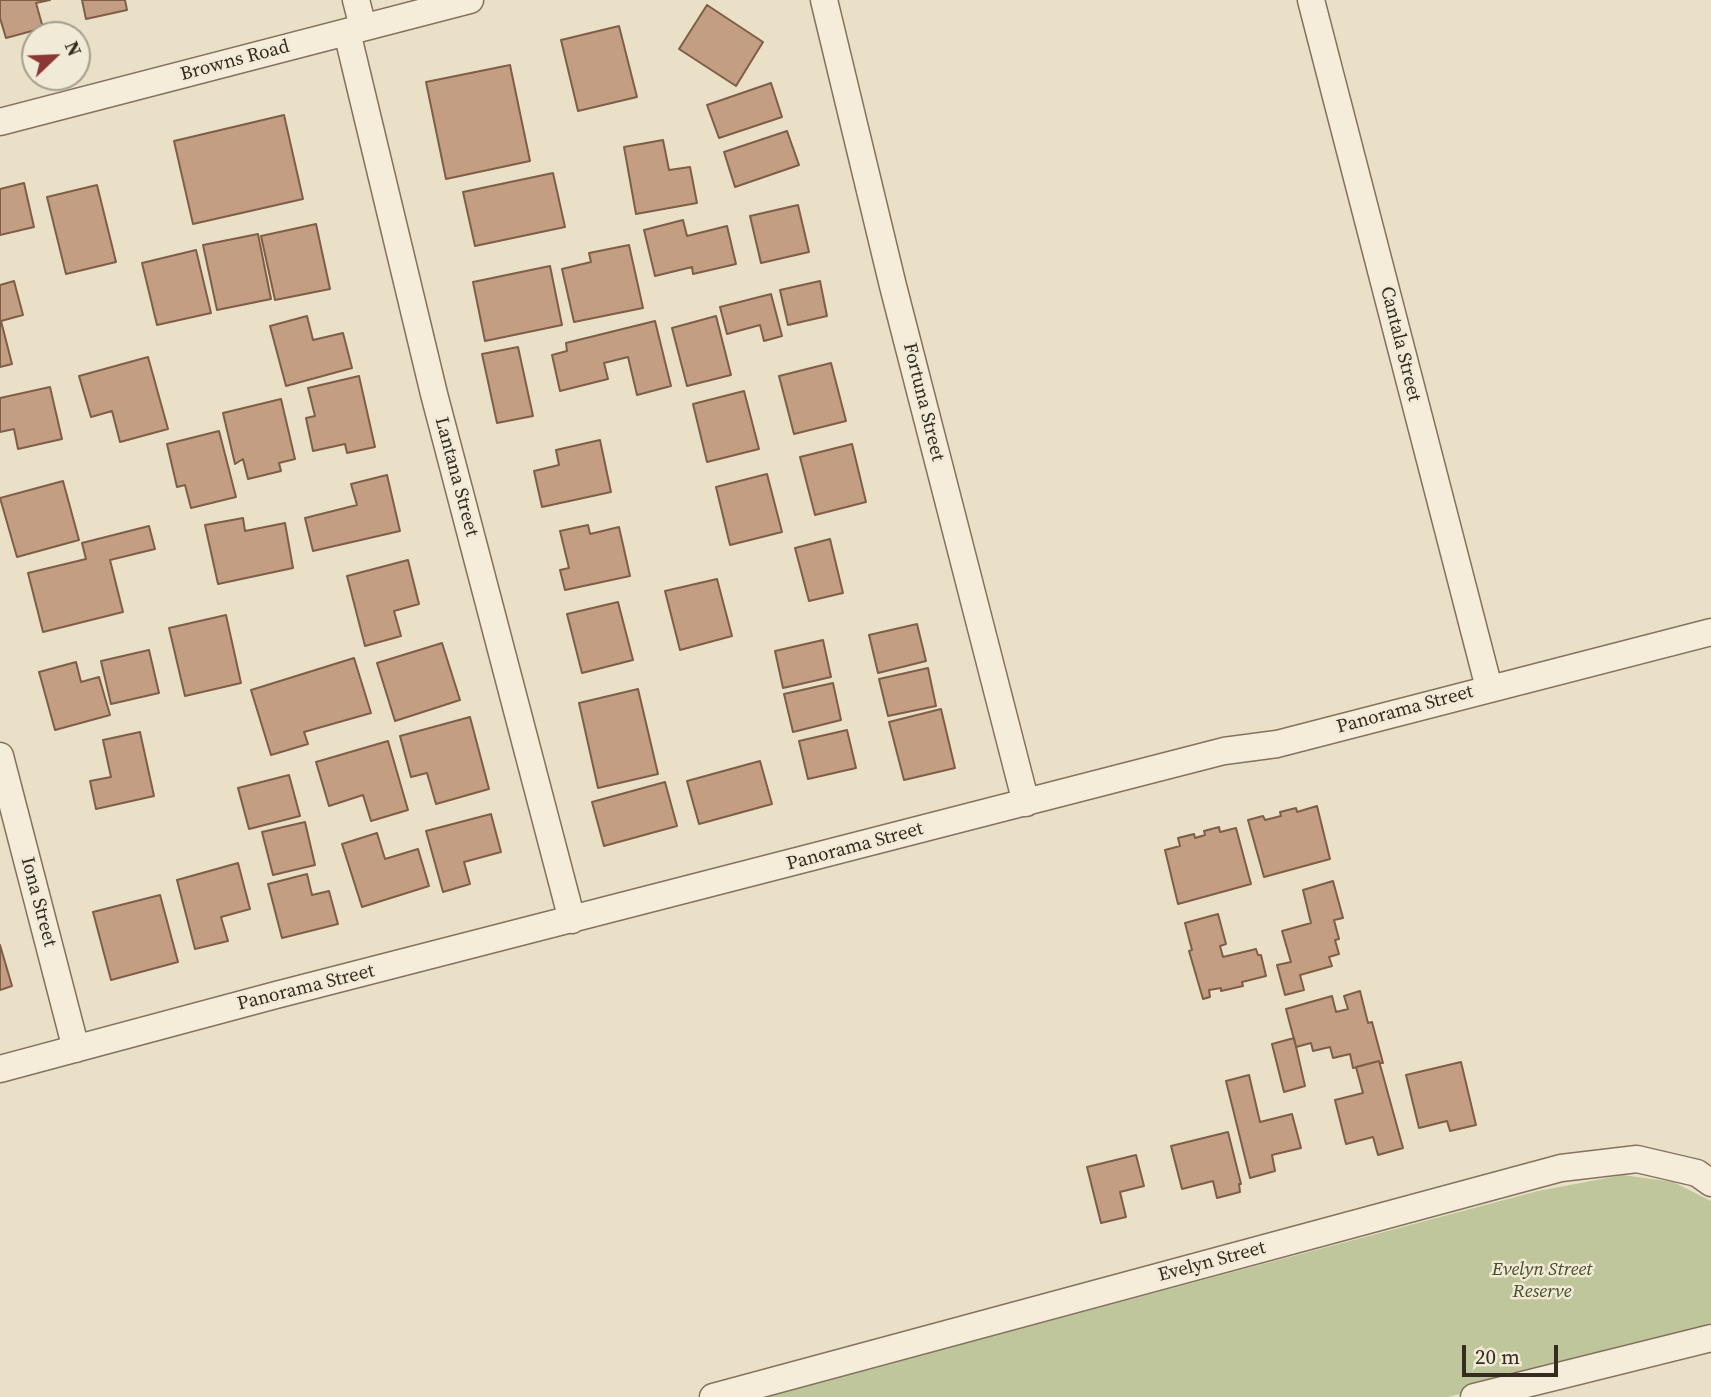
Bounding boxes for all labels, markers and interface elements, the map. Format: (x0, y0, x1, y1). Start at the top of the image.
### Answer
north arrow (21, 21, 91, 91)
street label: Browns Road (178, 35, 292, 87)
text: N (59, 37, 88, 60)
street label: Cantala Street (1375, 284, 1425, 404)
street label: Fortuna Street (897, 341, 949, 463)
street label: Lantana Street (429, 415, 483, 539)
street label: Panorama Street (1334, 681, 1476, 739)
street label: Panorama Street (784, 818, 926, 876)
street label: Iona Street (15, 855, 61, 949)
street label: Panorama Street (235, 960, 377, 1016)
street label: Evelyn Street (1156, 1237, 1268, 1287)
park label: Evelyn Street Reserve (1492, 1259, 1592, 1303)
scale bar (1466, 1330, 1562, 1374)
text: 20 m (1475, 1342, 1520, 1371)

